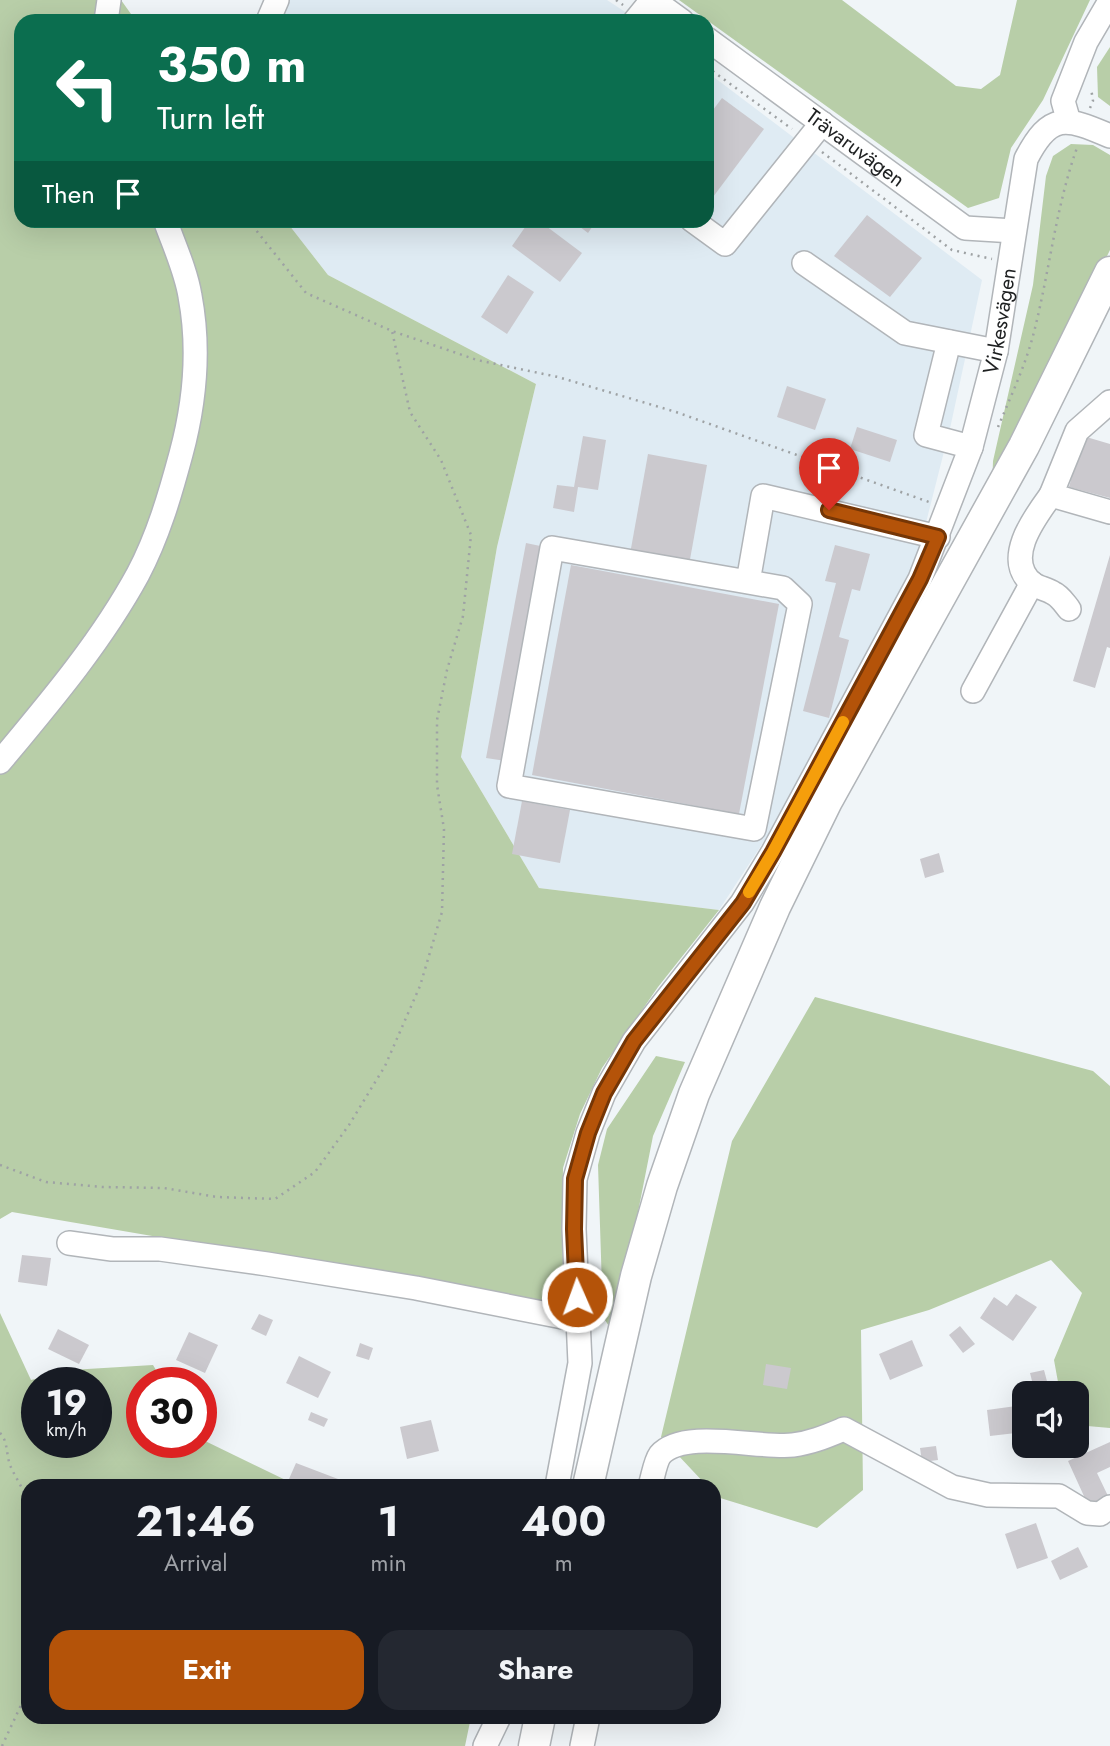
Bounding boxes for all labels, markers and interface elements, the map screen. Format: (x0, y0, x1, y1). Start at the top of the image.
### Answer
text: 350 m (157, 30, 306, 100)
icon: left (42, 42, 133, 133)
text: Turn left (157, 95, 264, 141)
street label: Trävaruvägen (800, 101, 911, 194)
text: Then (42, 175, 95, 213)
icon: arrive (109, 175, 147, 213)
street label: Virkesvägen (975, 266, 1024, 378)
pin (799, 438, 859, 510)
icon: arrive (810, 449, 848, 487)
position arrow (540, 1260, 614, 1334)
speed limit sign: 30 (126, 1367, 217, 1458)
text: 19 (46, 1378, 87, 1428)
map controls (1012, 1381, 1089, 1458)
button: sound (1012, 1381, 1089, 1458)
text: km/h (46, 1417, 87, 1443)
text: 21:46 (136, 1491, 256, 1552)
text: 1 (378, 1491, 399, 1552)
text: 400 (521, 1491, 606, 1552)
text: Arrival (164, 1546, 227, 1580)
text: min (370, 1546, 406, 1580)
text: m (555, 1546, 573, 1580)
button: Exit (49, 1630, 364, 1710)
button: Share (378, 1630, 693, 1710)

